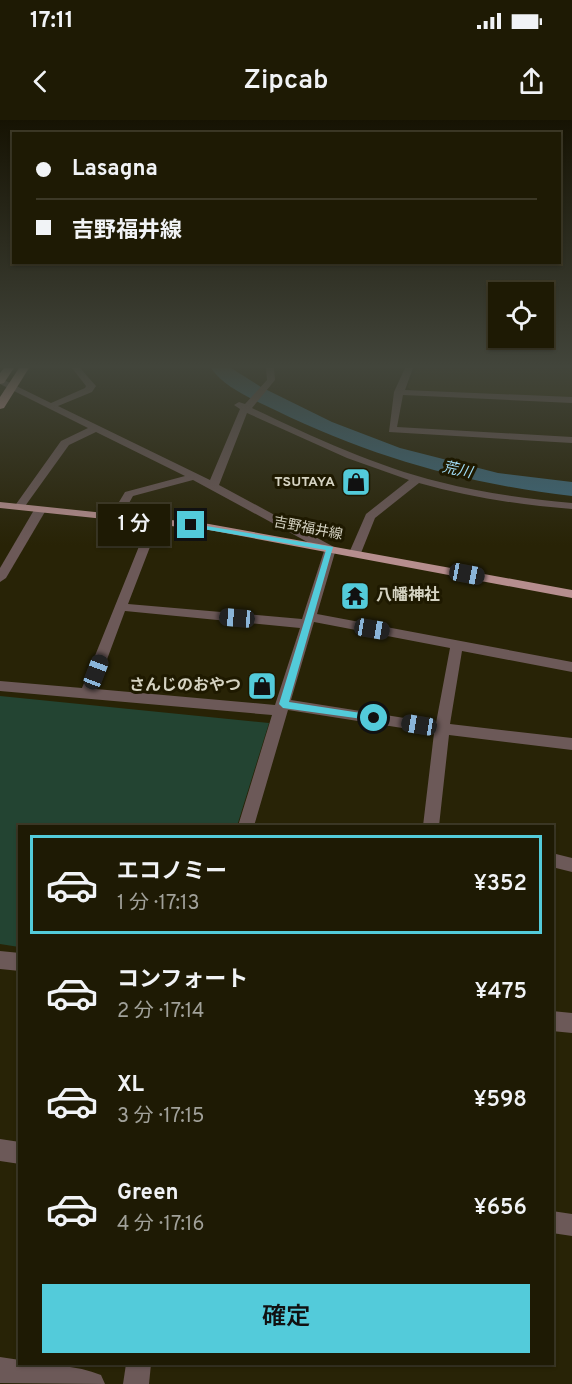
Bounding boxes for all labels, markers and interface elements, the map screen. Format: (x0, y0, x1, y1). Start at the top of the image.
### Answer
text: 17:11 (30, 8, 74, 35)
text: Zipcab (244, 64, 328, 98)
icon: back (24, 65, 57, 98)
icon: share (515, 65, 548, 98)
text: Lasagna (72, 156, 158, 183)
text: 吉野福井線 (72, 218, 182, 245)
map controls (488, 282, 554, 348)
button: locate (488, 282, 554, 348)
water label: 荒川 (440, 459, 476, 484)
shop icon: TSUTAYA (340, 466, 372, 498)
place label: TSUTAYA (274, 474, 335, 491)
callout: 1 分 (98, 504, 170, 546)
route end (177, 511, 204, 538)
text: 1 分 (118, 512, 150, 538)
street label: 吉野福井線 (272, 513, 344, 544)
car (448, 562, 486, 586)
temple icon: 八幡神社 (339, 580, 371, 612)
place label: 八幡神社 (376, 585, 440, 606)
car (218, 607, 256, 629)
car (353, 617, 391, 641)
car (81, 652, 111, 692)
shop icon: さんじのおやつ (246, 670, 278, 702)
place label: さんじのおやつ (129, 676, 241, 696)
route start (360, 704, 387, 731)
car (400, 713, 438, 737)
icon: car (45, 858, 99, 912)
text: エコノミー (117, 859, 227, 886)
text: ¥352 (474, 871, 527, 898)
text: 1 分 · 17:13 (117, 891, 200, 917)
icon: car (45, 966, 99, 1020)
text: コンフォート (117, 967, 248, 994)
text: ¥475 (475, 979, 527, 1006)
text: 2 分 · 17:14 (117, 999, 204, 1025)
text: XL (117, 1072, 144, 1099)
icon: car (45, 1074, 99, 1128)
text: ¥598 (473, 1087, 527, 1114)
text: 3 分 · 17:15 (117, 1104, 205, 1130)
text: Green (117, 1180, 179, 1207)
icon: car (45, 1182, 99, 1236)
text: ¥656 (474, 1195, 527, 1222)
text: 4 分 · 17:16 (117, 1212, 204, 1238)
button: 確定 (42, 1284, 530, 1353)

